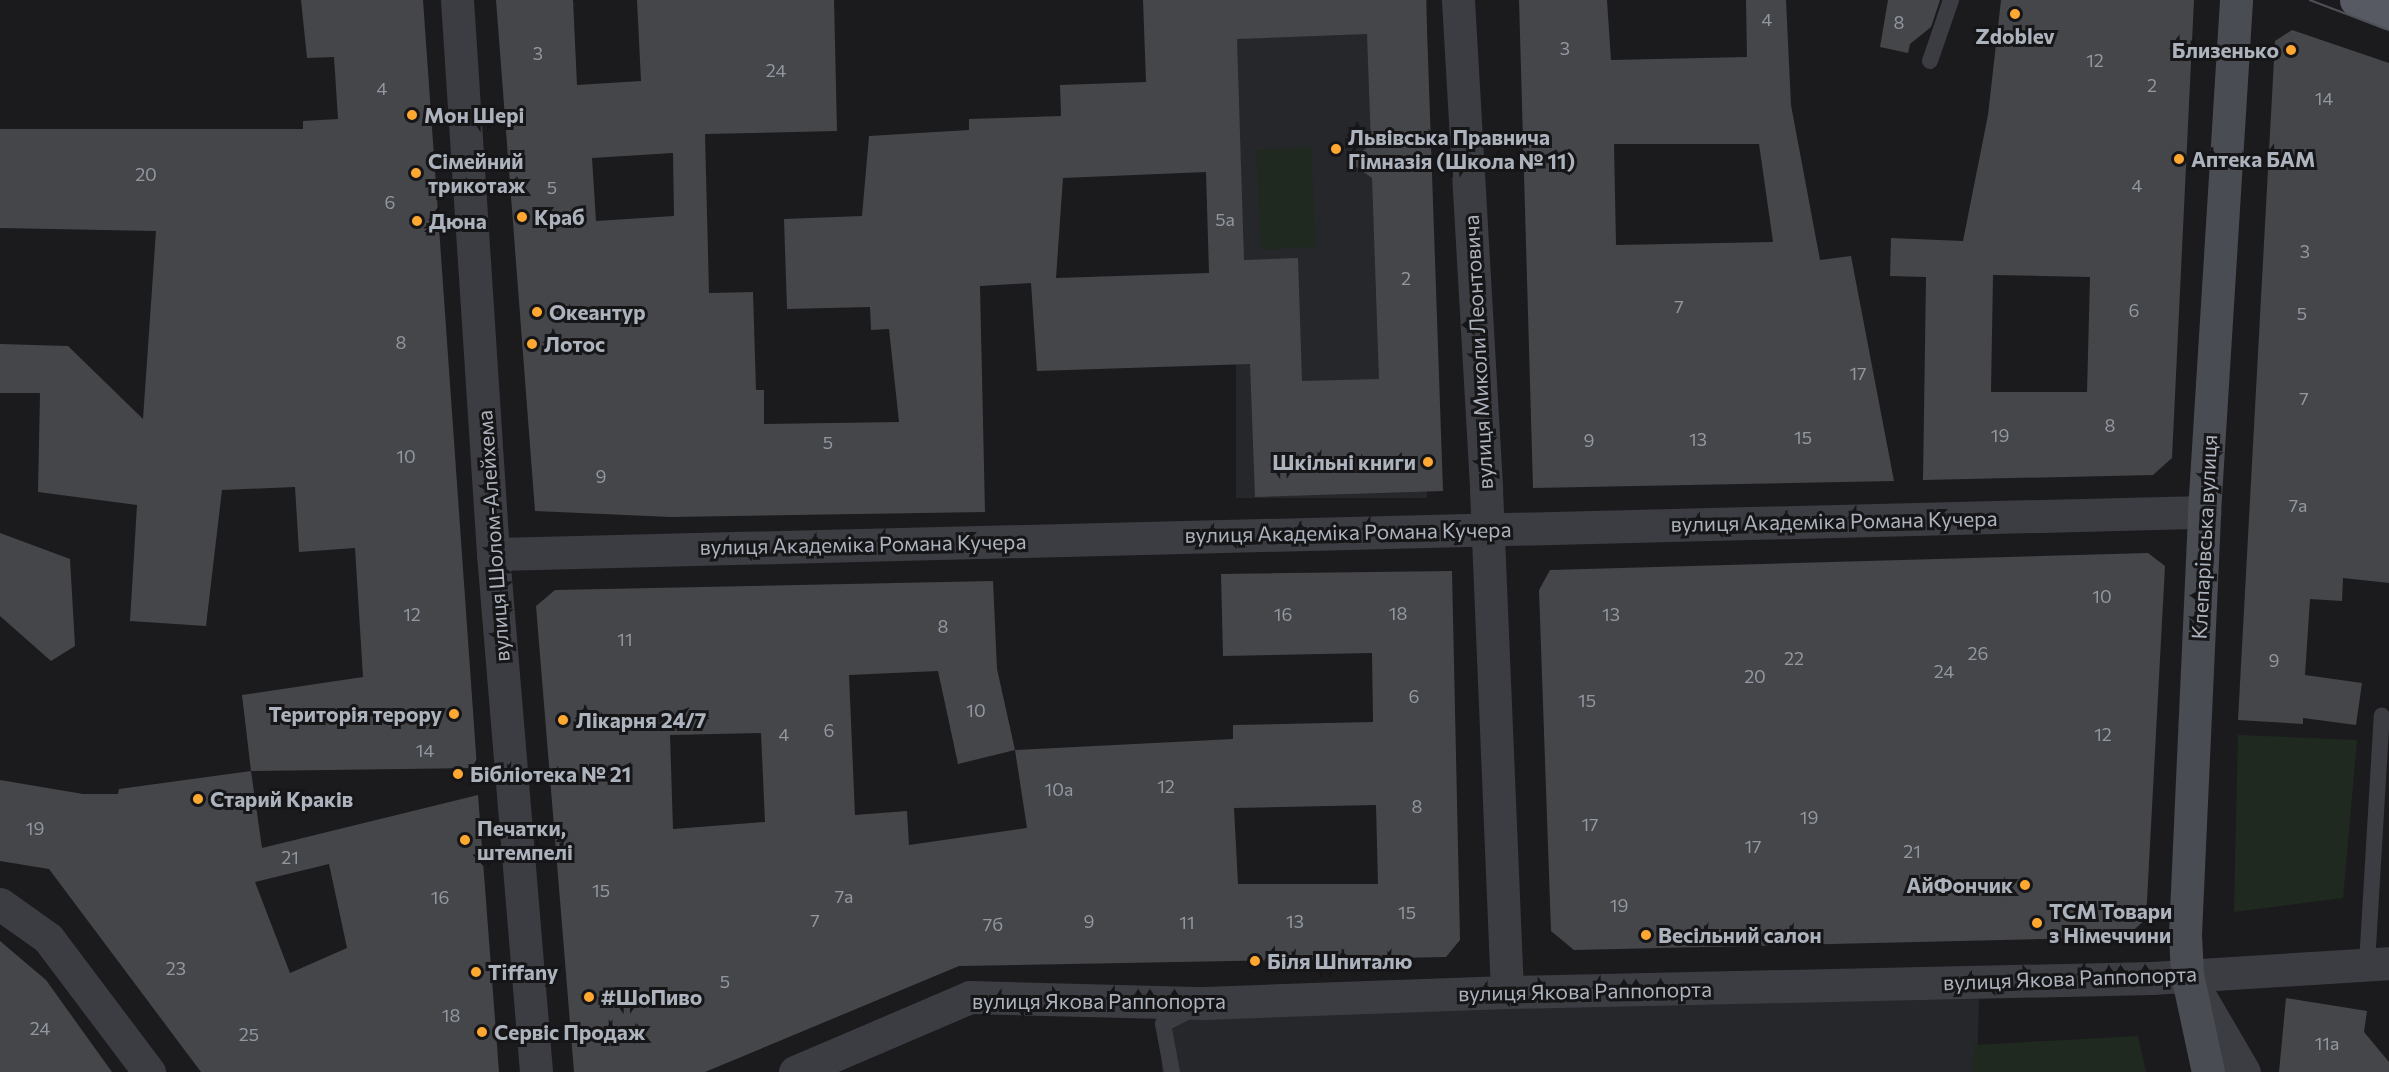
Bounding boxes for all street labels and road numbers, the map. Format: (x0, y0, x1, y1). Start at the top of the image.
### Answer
street label: вулиця Миколи Леонтовича (1458, 214, 1498, 490)
street label: вулиця Шолом-Алейхема (472, 409, 514, 663)
street label: Клепарівська вулиця (2186, 434, 2222, 640)
street label: вулиця Академіка Романа Кучера (1670, 506, 1998, 536)
street label: вулиця Академіка Романа Кучера (1184, 517, 1512, 547)
street label: вулиця Академіка Романа Кучера (699, 529, 1027, 559)
street label: вулиця Якова Раппопорта (1943, 961, 2197, 995)
street label: вулиця Якова Раппопорта (1458, 976, 1712, 1006)
street label: вулиця Якова Раппопорта (972, 988, 1226, 1014)

